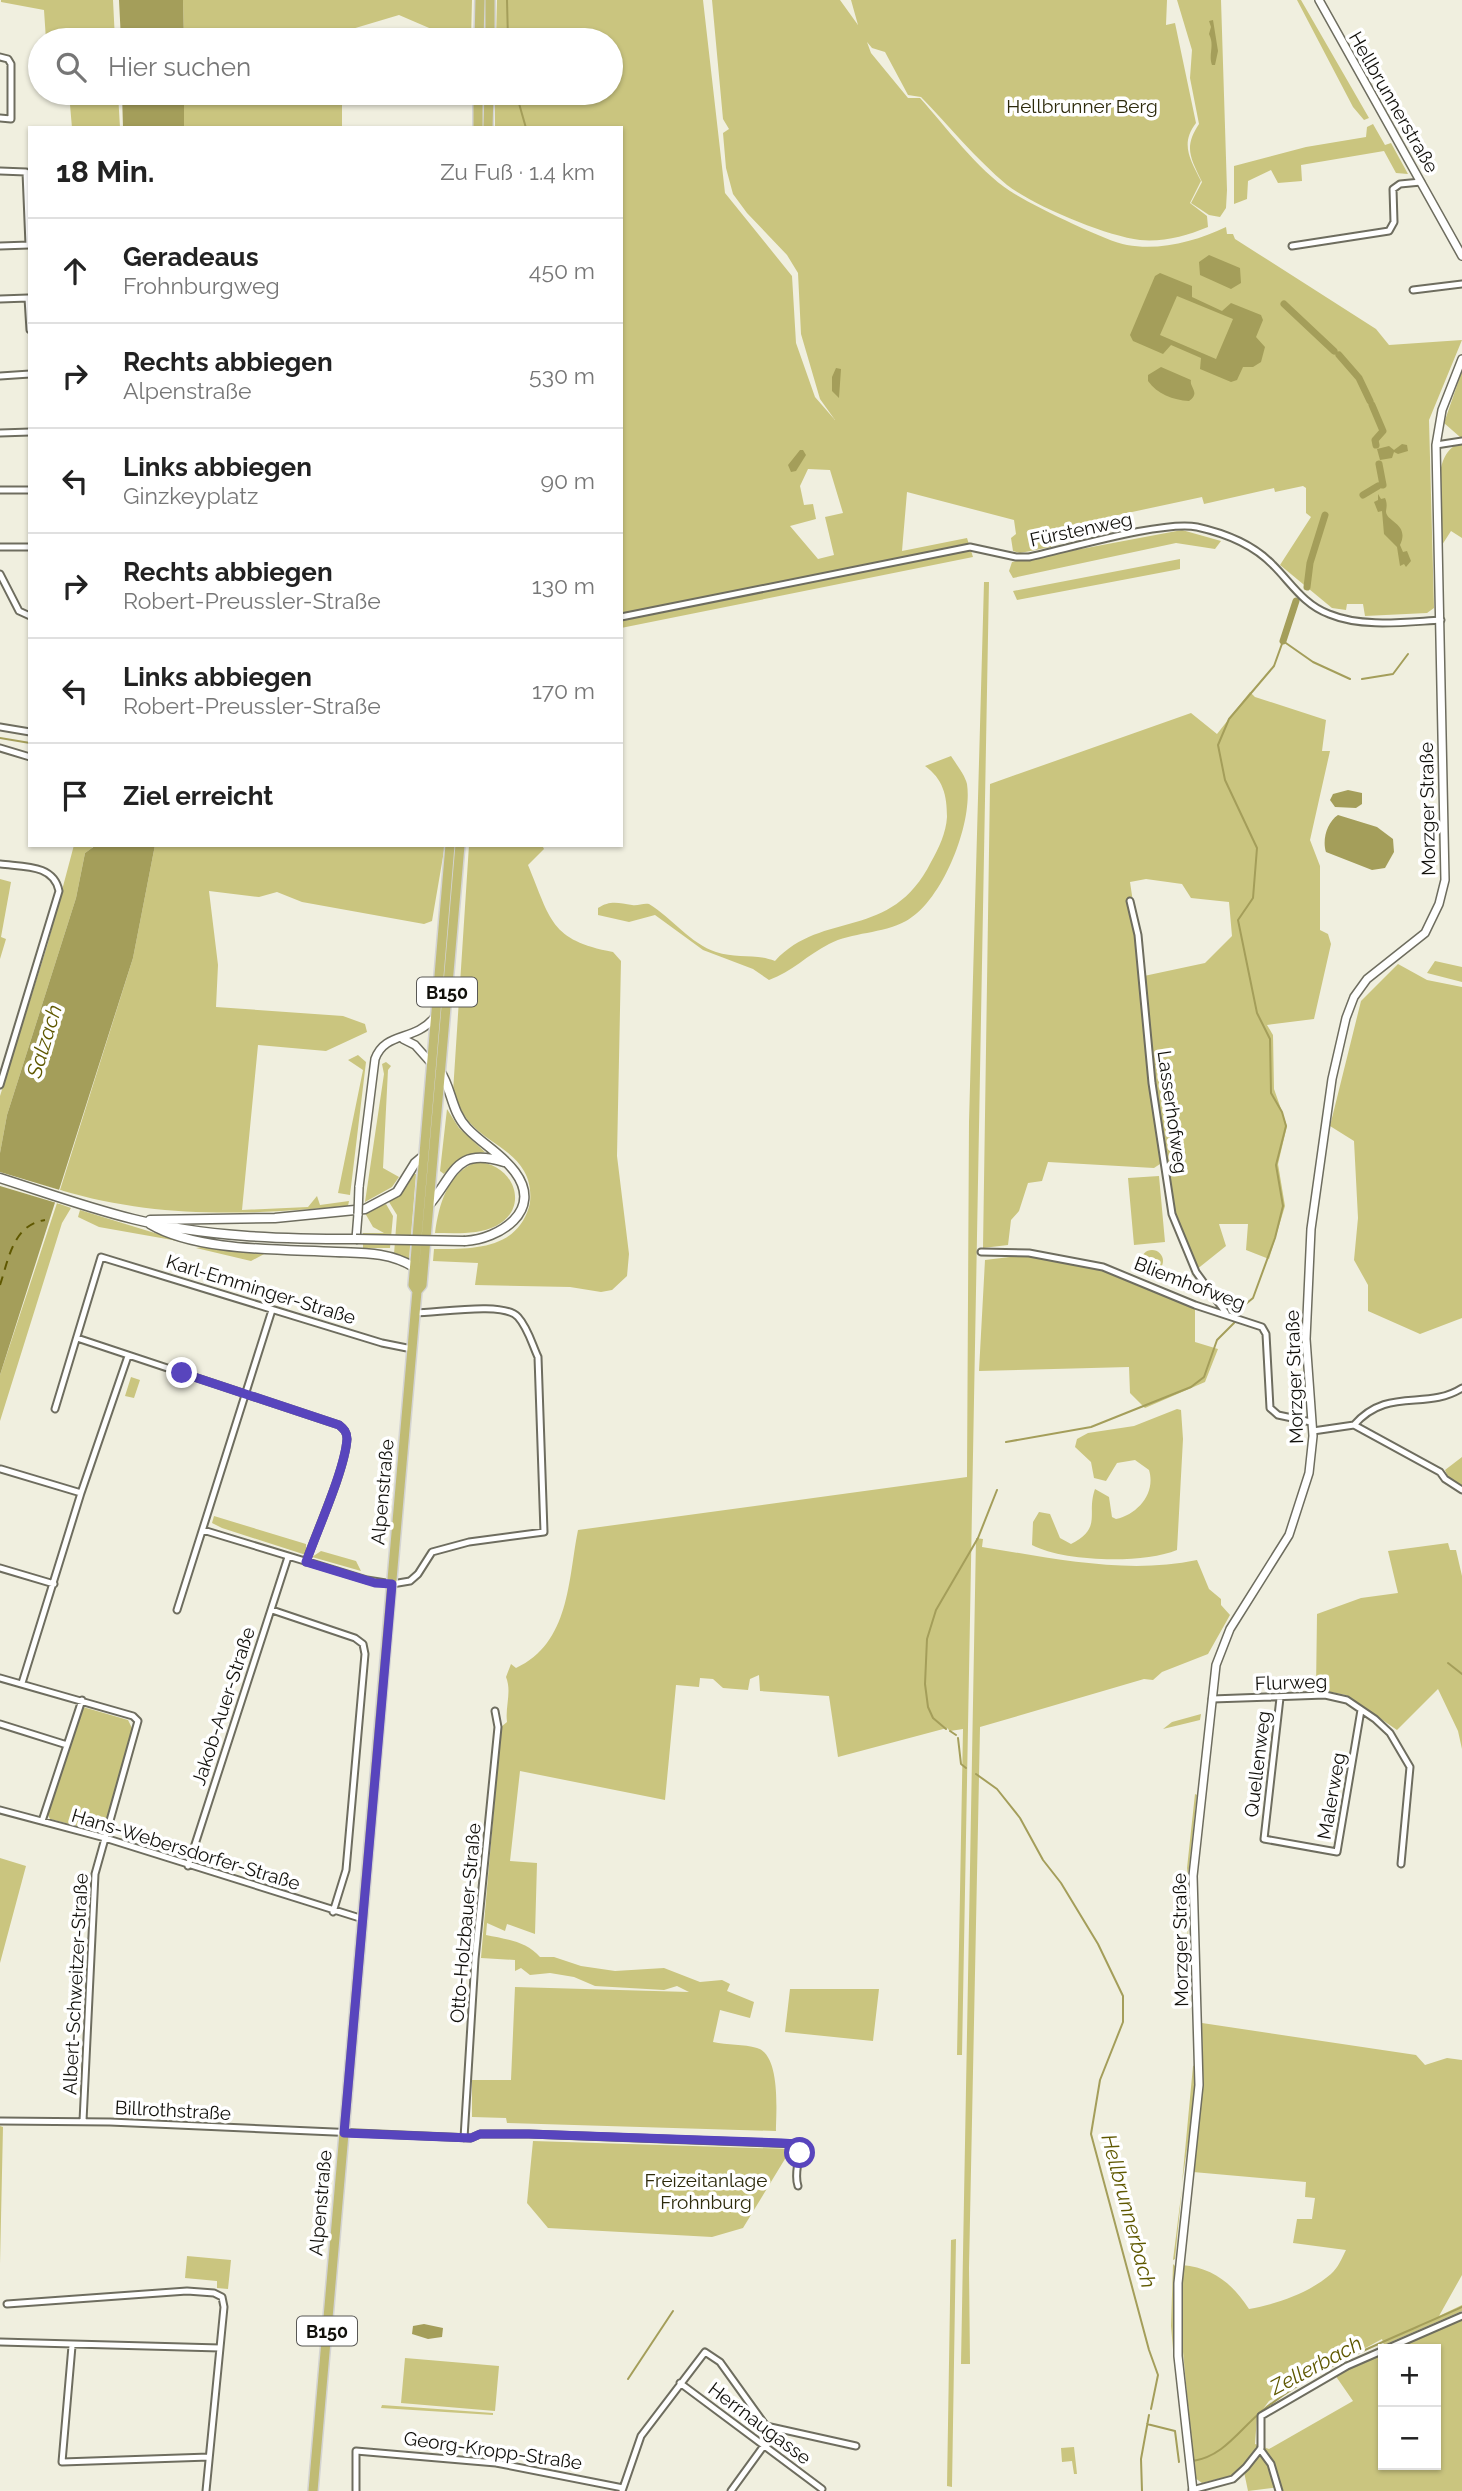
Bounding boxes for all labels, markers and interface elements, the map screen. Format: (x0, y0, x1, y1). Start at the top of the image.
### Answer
search box (28, 28, 623, 105)
street label: Hellbrunnerstraße (1345, 28, 1443, 176)
icon: search (52, 48, 90, 86)
text: Hier suchen (108, 52, 251, 82)
park label: Hellbrunner Berg (1006, 95, 1158, 117)
text: 18 Min. (56, 154, 155, 189)
text: Zu Fuß · 1.4 km (440, 158, 595, 185)
text: Geradeaus (123, 242, 259, 272)
icon: ahead (56, 252, 94, 290)
text: 450 m (529, 257, 595, 284)
text: Frohnburgweg (123, 272, 280, 299)
text: Rechts abbiegen (123, 347, 333, 377)
icon: right (56, 357, 94, 395)
text: 530 m (529, 362, 595, 389)
text: Alpenstraße (123, 377, 251, 404)
text: Links abbiegen (123, 452, 312, 482)
icon: left (56, 462, 94, 500)
text: 90 m (540, 467, 595, 494)
text: Ginzkeyplatz (123, 482, 258, 509)
street label: Fürstenweg (1028, 507, 1134, 551)
text: Rechts abbiegen (123, 557, 333, 587)
icon: right (56, 567, 94, 605)
text: 130 m (532, 572, 595, 599)
text: Robert-Preussler-Straße (123, 587, 381, 614)
text: Links abbiegen (123, 662, 312, 692)
icon: left (56, 672, 94, 710)
text: 170 m (532, 677, 595, 704)
text: Robert-Preussler-Straße (123, 692, 381, 719)
street label: Morzger Straße (1415, 742, 1439, 876)
icon: arrive (56, 777, 94, 815)
text: Ziel erreicht (123, 781, 273, 811)
road number: B150 (417, 978, 477, 1007)
water label: Salzach (21, 1001, 67, 1082)
street label: Lasserhofweg (1153, 1049, 1193, 1175)
street label: Karl-Emminger-Straße (164, 1250, 358, 1328)
street label: Bliemhofweg (1131, 1252, 1249, 1314)
street label: Morzger Straße (1281, 1310, 1307, 1444)
route end (166, 1357, 197, 1388)
street label: Alpenstraße (366, 1438, 398, 1546)
street label: Jakob-Auer-Straße (187, 1624, 259, 1788)
street label: Flurweg (1254, 1670, 1328, 1694)
street label: Quellenweg (1240, 1710, 1274, 1818)
street label: Malerweg (1313, 1751, 1349, 1841)
street label: Hans-Webersdorfer-Straße (69, 1804, 303, 1894)
street label: Otto-Holzbauer-Straße (445, 1822, 485, 2024)
street label: Albert-Schweitzer-Straße (58, 1873, 92, 2095)
street label: Morzger Straße (1168, 1873, 1192, 2007)
street label: Billrothstraße (114, 2096, 232, 2124)
water label: Hellbrunnerbach (1096, 2131, 1162, 2291)
route start (784, 2137, 815, 2168)
street label: Alpenstraße (304, 2149, 336, 2257)
park label: Freizeitanlage Frohnburg (645, 2169, 767, 2213)
road number: B150 (297, 2316, 357, 2346)
water label: Zellerbach (1265, 2330, 1366, 2400)
map controls (1378, 2344, 1441, 2470)
button: + (1378, 2344, 1441, 2407)
street label: Herrnaugasse (704, 2377, 816, 2469)
button: − (1378, 2407, 1441, 2470)
street label: Georg-Kropp-Straße (402, 2427, 584, 2473)

